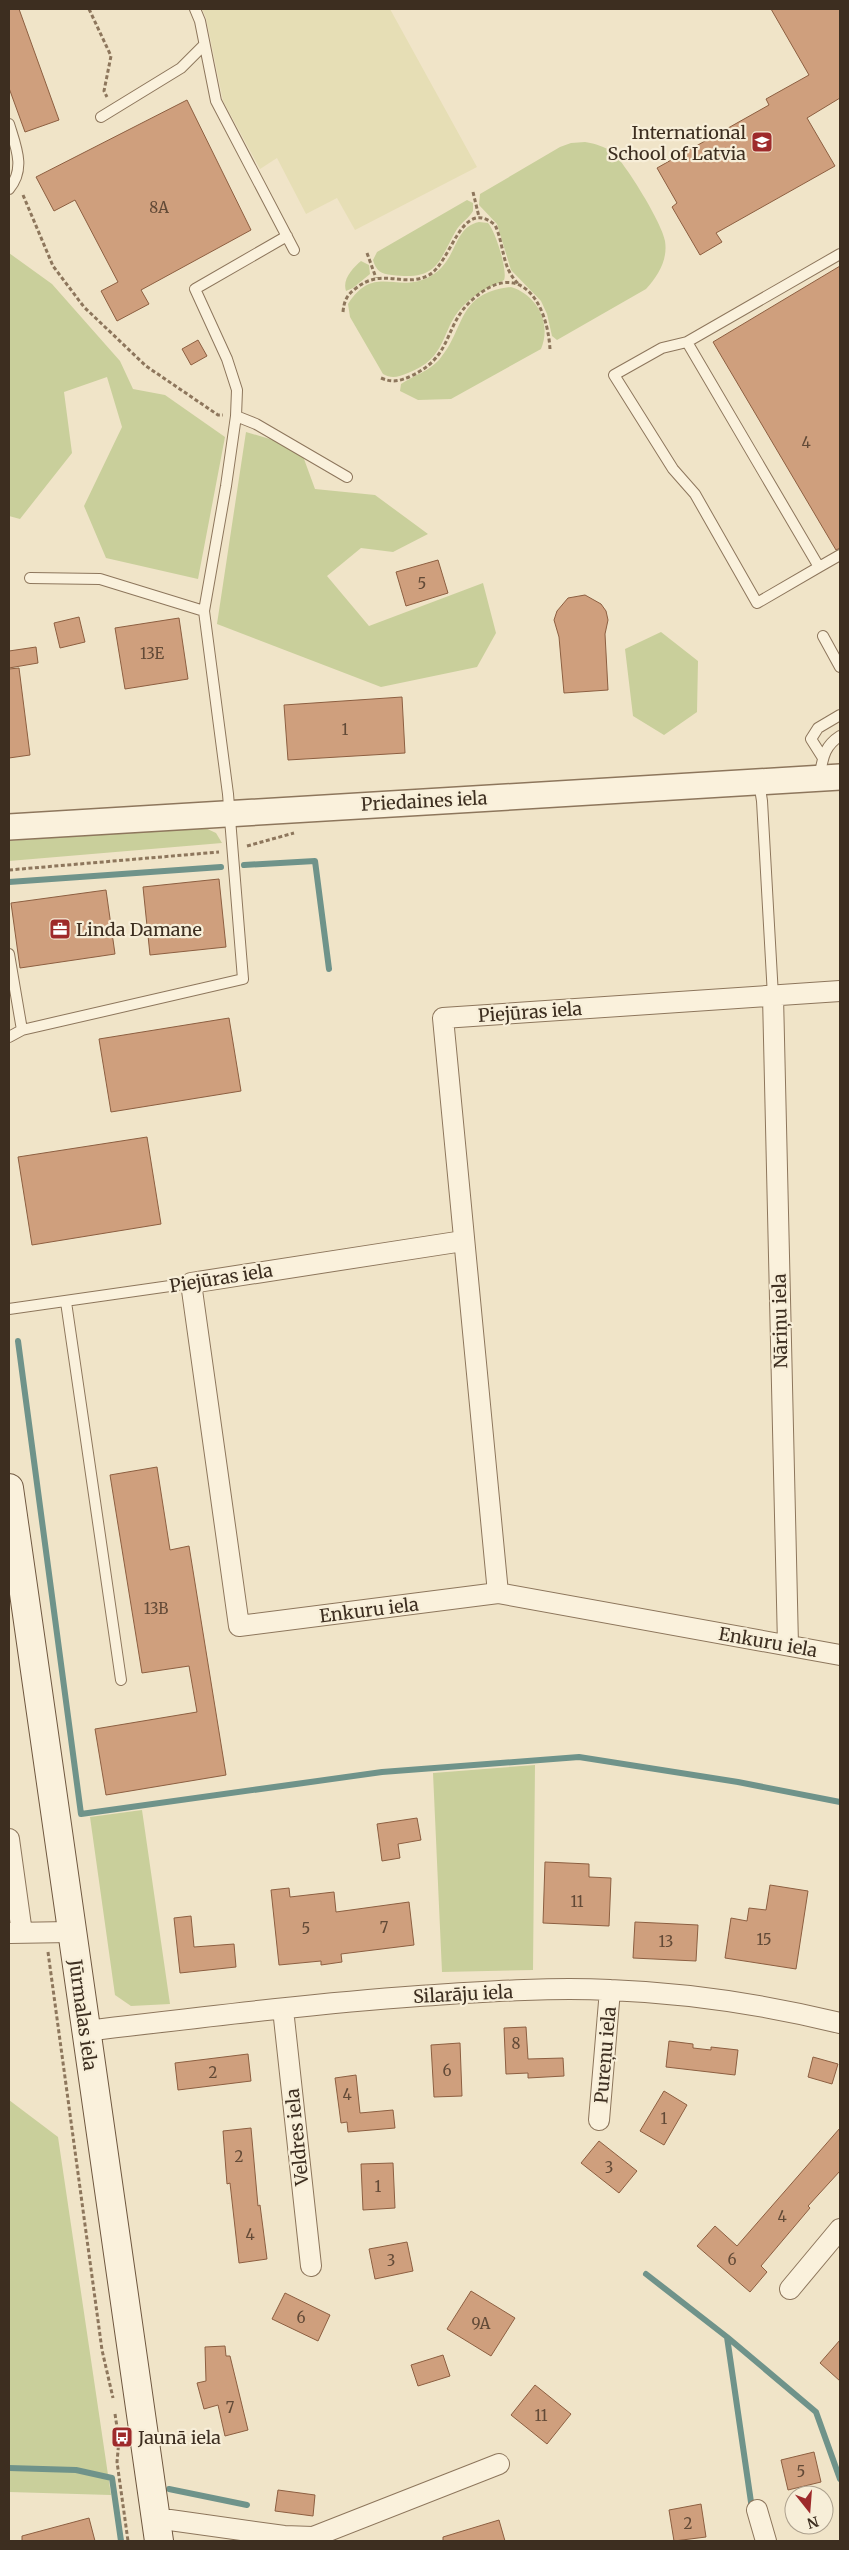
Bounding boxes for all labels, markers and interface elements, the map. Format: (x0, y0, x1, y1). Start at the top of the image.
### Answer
place label: International School of Latvia (607, 121, 746, 165)
school or university icon: International School of Latvia (750, 130, 774, 154)
house number: 8A (149, 198, 169, 217)
house number: 4 (801, 433, 811, 452)
house number: 5 (418, 574, 426, 593)
house number: 13E (140, 644, 164, 663)
house number: 1 (342, 720, 349, 739)
street label: Priedaines iela (360, 786, 488, 816)
office icon: Linda Damane (48, 917, 72, 941)
place label: Linda Damane (76, 918, 202, 941)
street label: Piejūras iela (477, 997, 583, 1027)
street label: Piejūras iela (168, 1258, 275, 1298)
street label: Nāriņu iela (768, 1273, 792, 1369)
street label: Enkuru iela (318, 1592, 420, 1628)
house number: 13B (144, 1599, 168, 1618)
street label: Enkuru iela (717, 1622, 820, 1662)
house number: 11 (570, 1892, 584, 1911)
house number: 7 (380, 1918, 389, 1937)
house number: 5 (302, 1919, 310, 1938)
house number: 15 (756, 1930, 772, 1949)
house number: 13 (659, 1932, 673, 1951)
street label: Jūrmalas iela (64, 1957, 102, 2072)
street label: Silarāju iela (412, 1980, 514, 2008)
street label: Pureņu iela (589, 2005, 621, 2104)
house number: 8 (512, 2034, 521, 2053)
house number: 6 (442, 2061, 452, 2080)
house number: 2 (209, 2063, 218, 2082)
house number: 4 (342, 2085, 352, 2104)
street label: Veldres iela (280, 2087, 314, 2188)
house number: 1 (661, 2109, 668, 2128)
house number: 2 (235, 2147, 244, 2166)
house number: 3 (605, 2158, 613, 2177)
house number: 1 (375, 2177, 382, 2196)
house number: 4 (777, 2207, 787, 2226)
house number: 4 (245, 2225, 255, 2244)
house number: 6 (727, 2250, 737, 2269)
house number: 3 (387, 2251, 395, 2270)
house number: 6 (296, 2308, 306, 2327)
house number: 9A (472, 2314, 491, 2333)
house number: 7 (226, 2398, 235, 2417)
house number: 11 (534, 2406, 548, 2425)
bus stop icon: Jaunā iela (110, 2425, 134, 2449)
place label: Jaunā iela (137, 2426, 221, 2449)
house number: 5 (797, 2462, 805, 2481)
north arrow (784, 2485, 834, 2535)
text: N (805, 2512, 821, 2533)
house number: 2 (684, 2514, 693, 2533)

